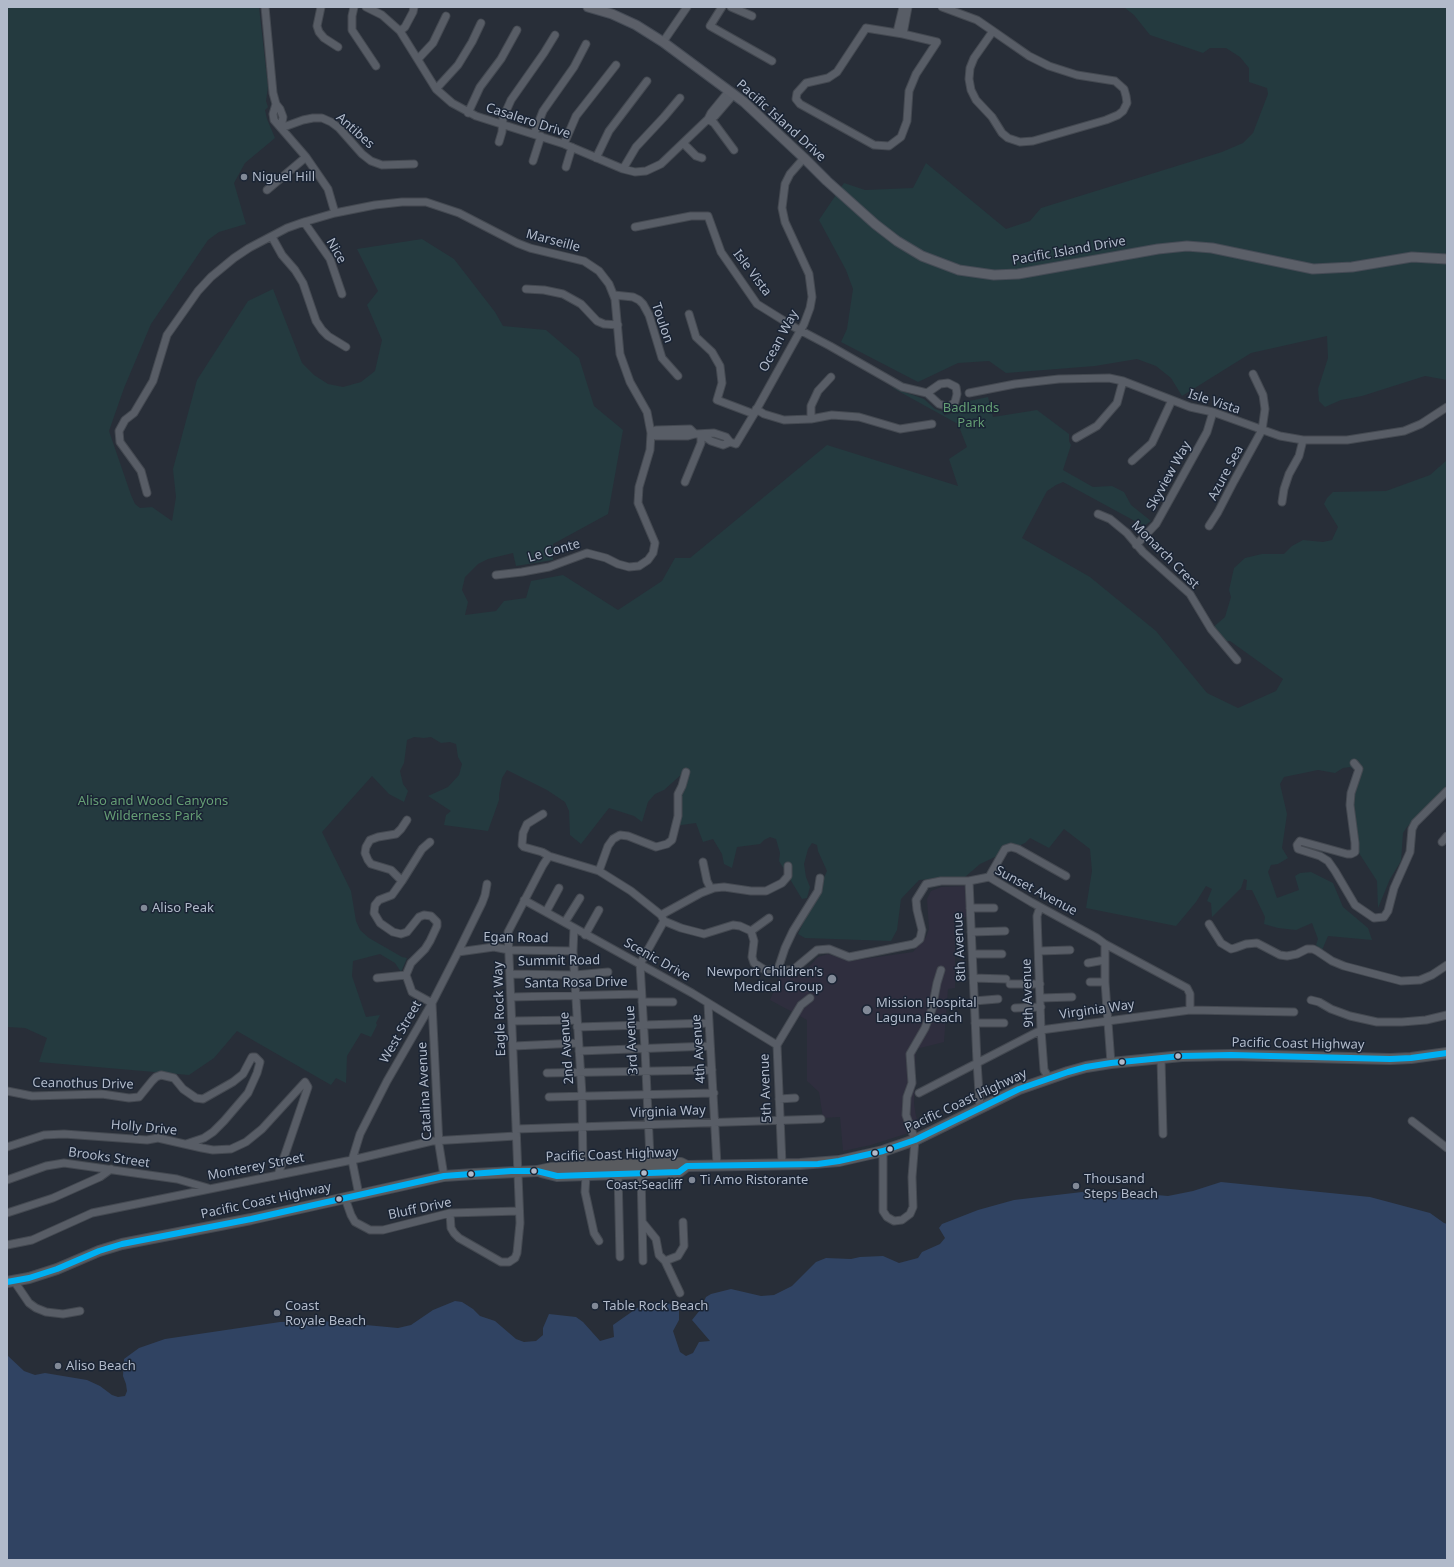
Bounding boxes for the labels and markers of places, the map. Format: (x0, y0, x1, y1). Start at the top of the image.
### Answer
place label: Niguel Hill (252, 169, 315, 185)
marker: Niguel Hill (239, 172, 249, 182)
place label: Aliso Peak (152, 900, 214, 916)
marker: Aliso Peak (139, 903, 149, 913)
place label: Newport Children's Medical Group (706, 964, 823, 995)
marker: Newport Children's Medical Group (826, 973, 838, 985)
place label: Mission Hospital Laguna Beach (876, 995, 977, 1026)
marker: Mission Hospital Laguna Beach (861, 1004, 873, 1016)
unlabelled marker (1173, 1051, 1183, 1061)
unlabelled marker (1117, 1057, 1127, 1067)
unlabelled marker (885, 1144, 895, 1154)
unlabelled marker (870, 1148, 880, 1158)
unlabelled marker (529, 1166, 539, 1176)
marker: Coast-Seacliff (639, 1168, 649, 1178)
unlabelled marker (466, 1169, 476, 1179)
place label: Thousand Steps Beach (1084, 1171, 1158, 1202)
place label: Ti Amo Ristorante (700, 1172, 808, 1188)
marker: Ti Amo Ristorante (687, 1175, 697, 1185)
place label: Coast-Seacliff (606, 1179, 682, 1193)
marker: Thousand Steps Beach (1071, 1181, 1081, 1191)
unlabelled marker (334, 1194, 344, 1204)
place label: Coast Royale Beach (285, 1298, 366, 1329)
place label: Table Rock Beach (603, 1298, 708, 1314)
marker: Table Rock Beach (590, 1301, 600, 1311)
marker: Coast Royale Beach (272, 1308, 282, 1318)
place label: Aliso Beach (66, 1358, 136, 1374)
marker: Aliso Beach (53, 1361, 63, 1371)

